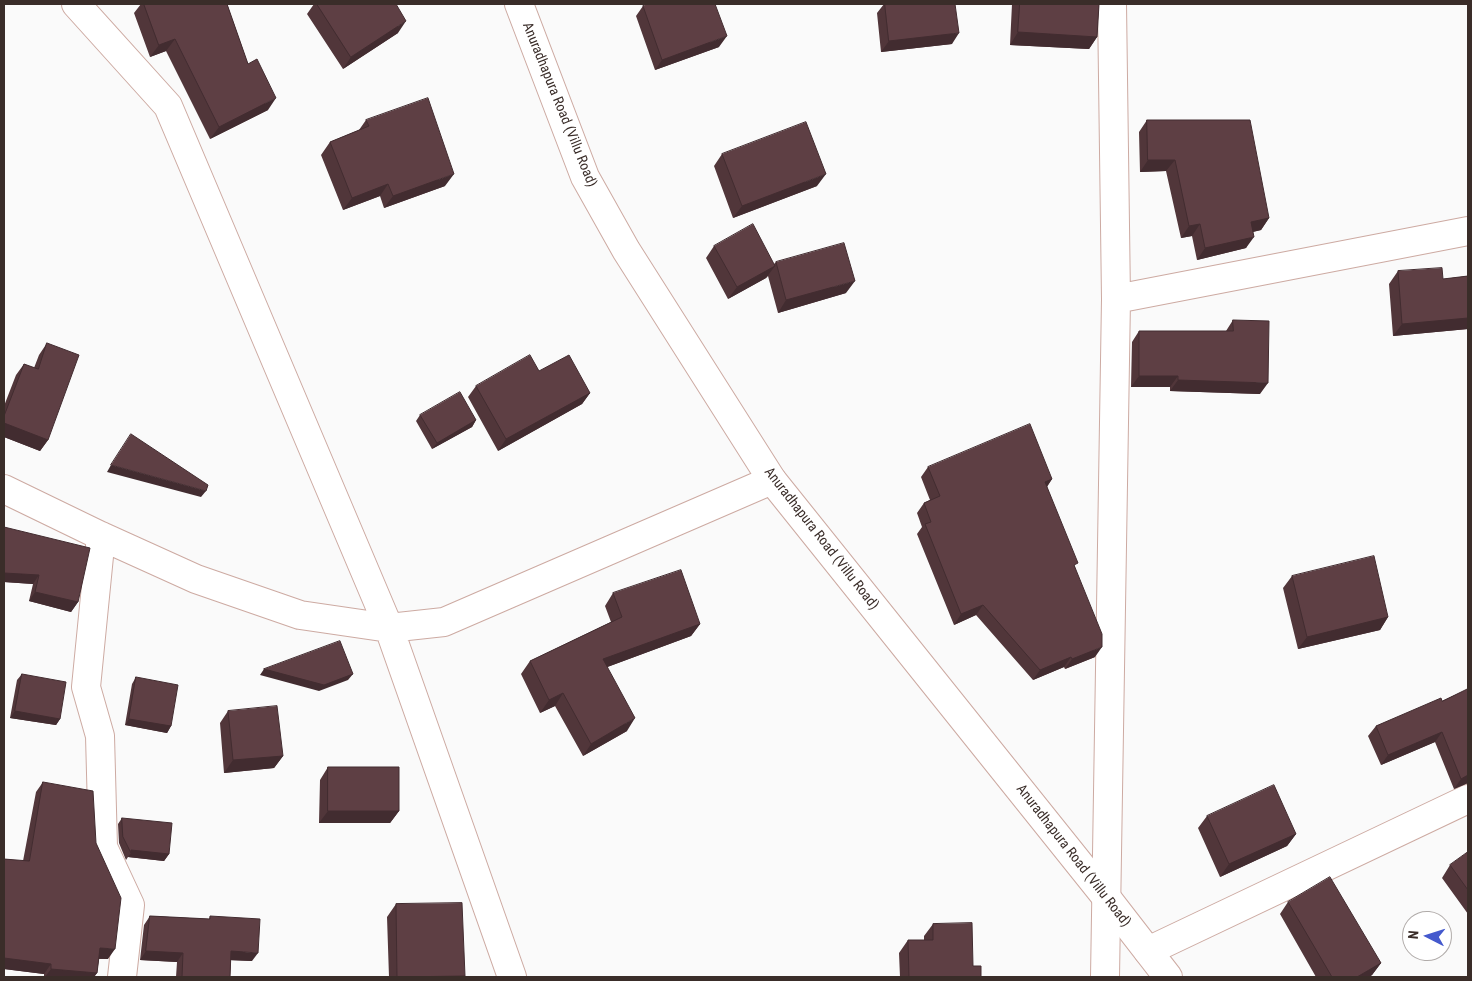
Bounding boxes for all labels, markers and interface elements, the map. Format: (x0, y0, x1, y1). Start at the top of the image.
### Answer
street label: Anuradhapura Road (Villu Road) (518, 20, 600, 190)
street label: Anuradhapura Road (Villu Road) (760, 464, 882, 614)
street label: Anuradhapura Road (Villu Road) (1012, 781, 1134, 931)
north arrow (1402, 911, 1452, 961)
text: N (1405, 930, 1421, 940)

